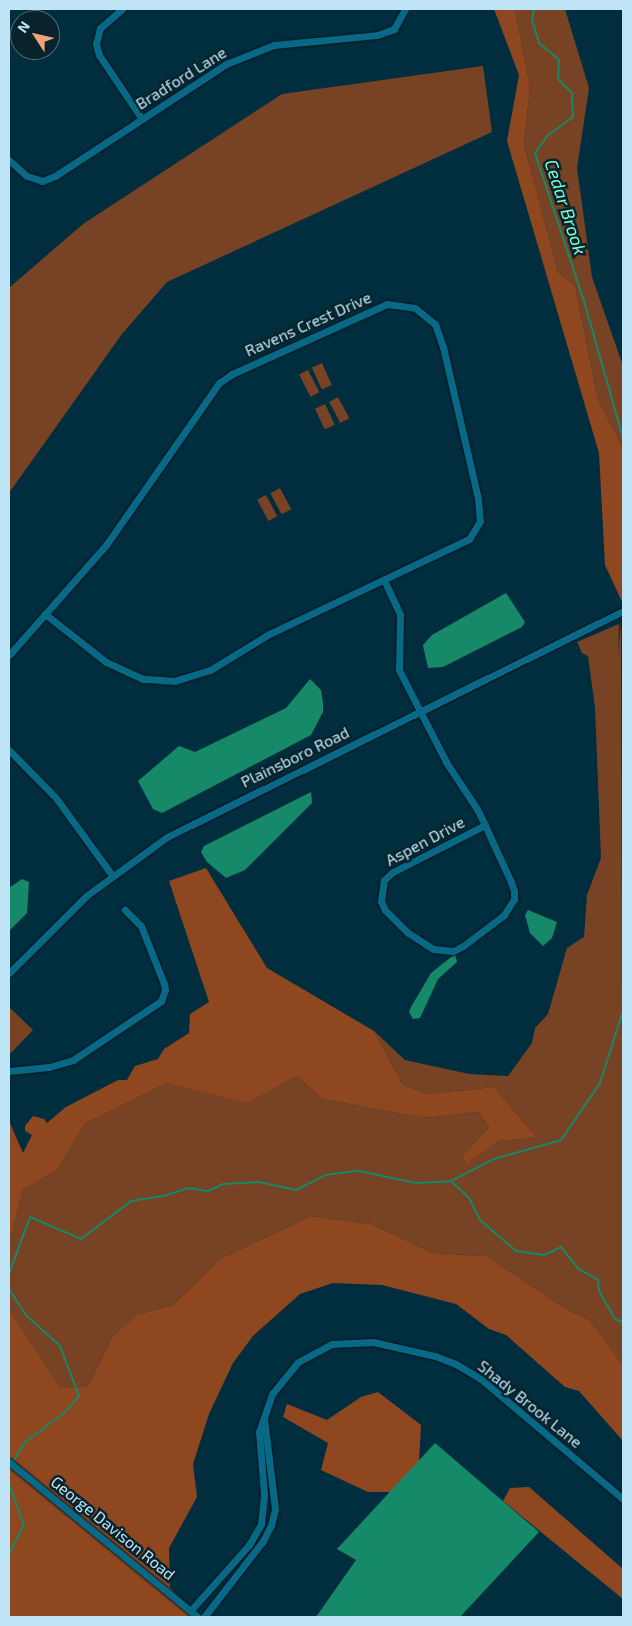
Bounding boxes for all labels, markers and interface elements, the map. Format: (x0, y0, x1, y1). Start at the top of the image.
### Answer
north arrow (10, 10, 60, 60)
text: N (13, 18, 33, 36)
street label: Bradford Lane (132, 43, 230, 113)
water label: Cedar Brook (540, 156, 592, 258)
street label: Ravens Crest Drive (242, 288, 374, 360)
street label: Plainsboro Road (238, 722, 352, 792)
street label: Aspen Drive (382, 812, 468, 870)
street label: Shady Brook Lane (474, 1356, 586, 1452)
street label: George Davison Road (47, 1472, 179, 1584)

